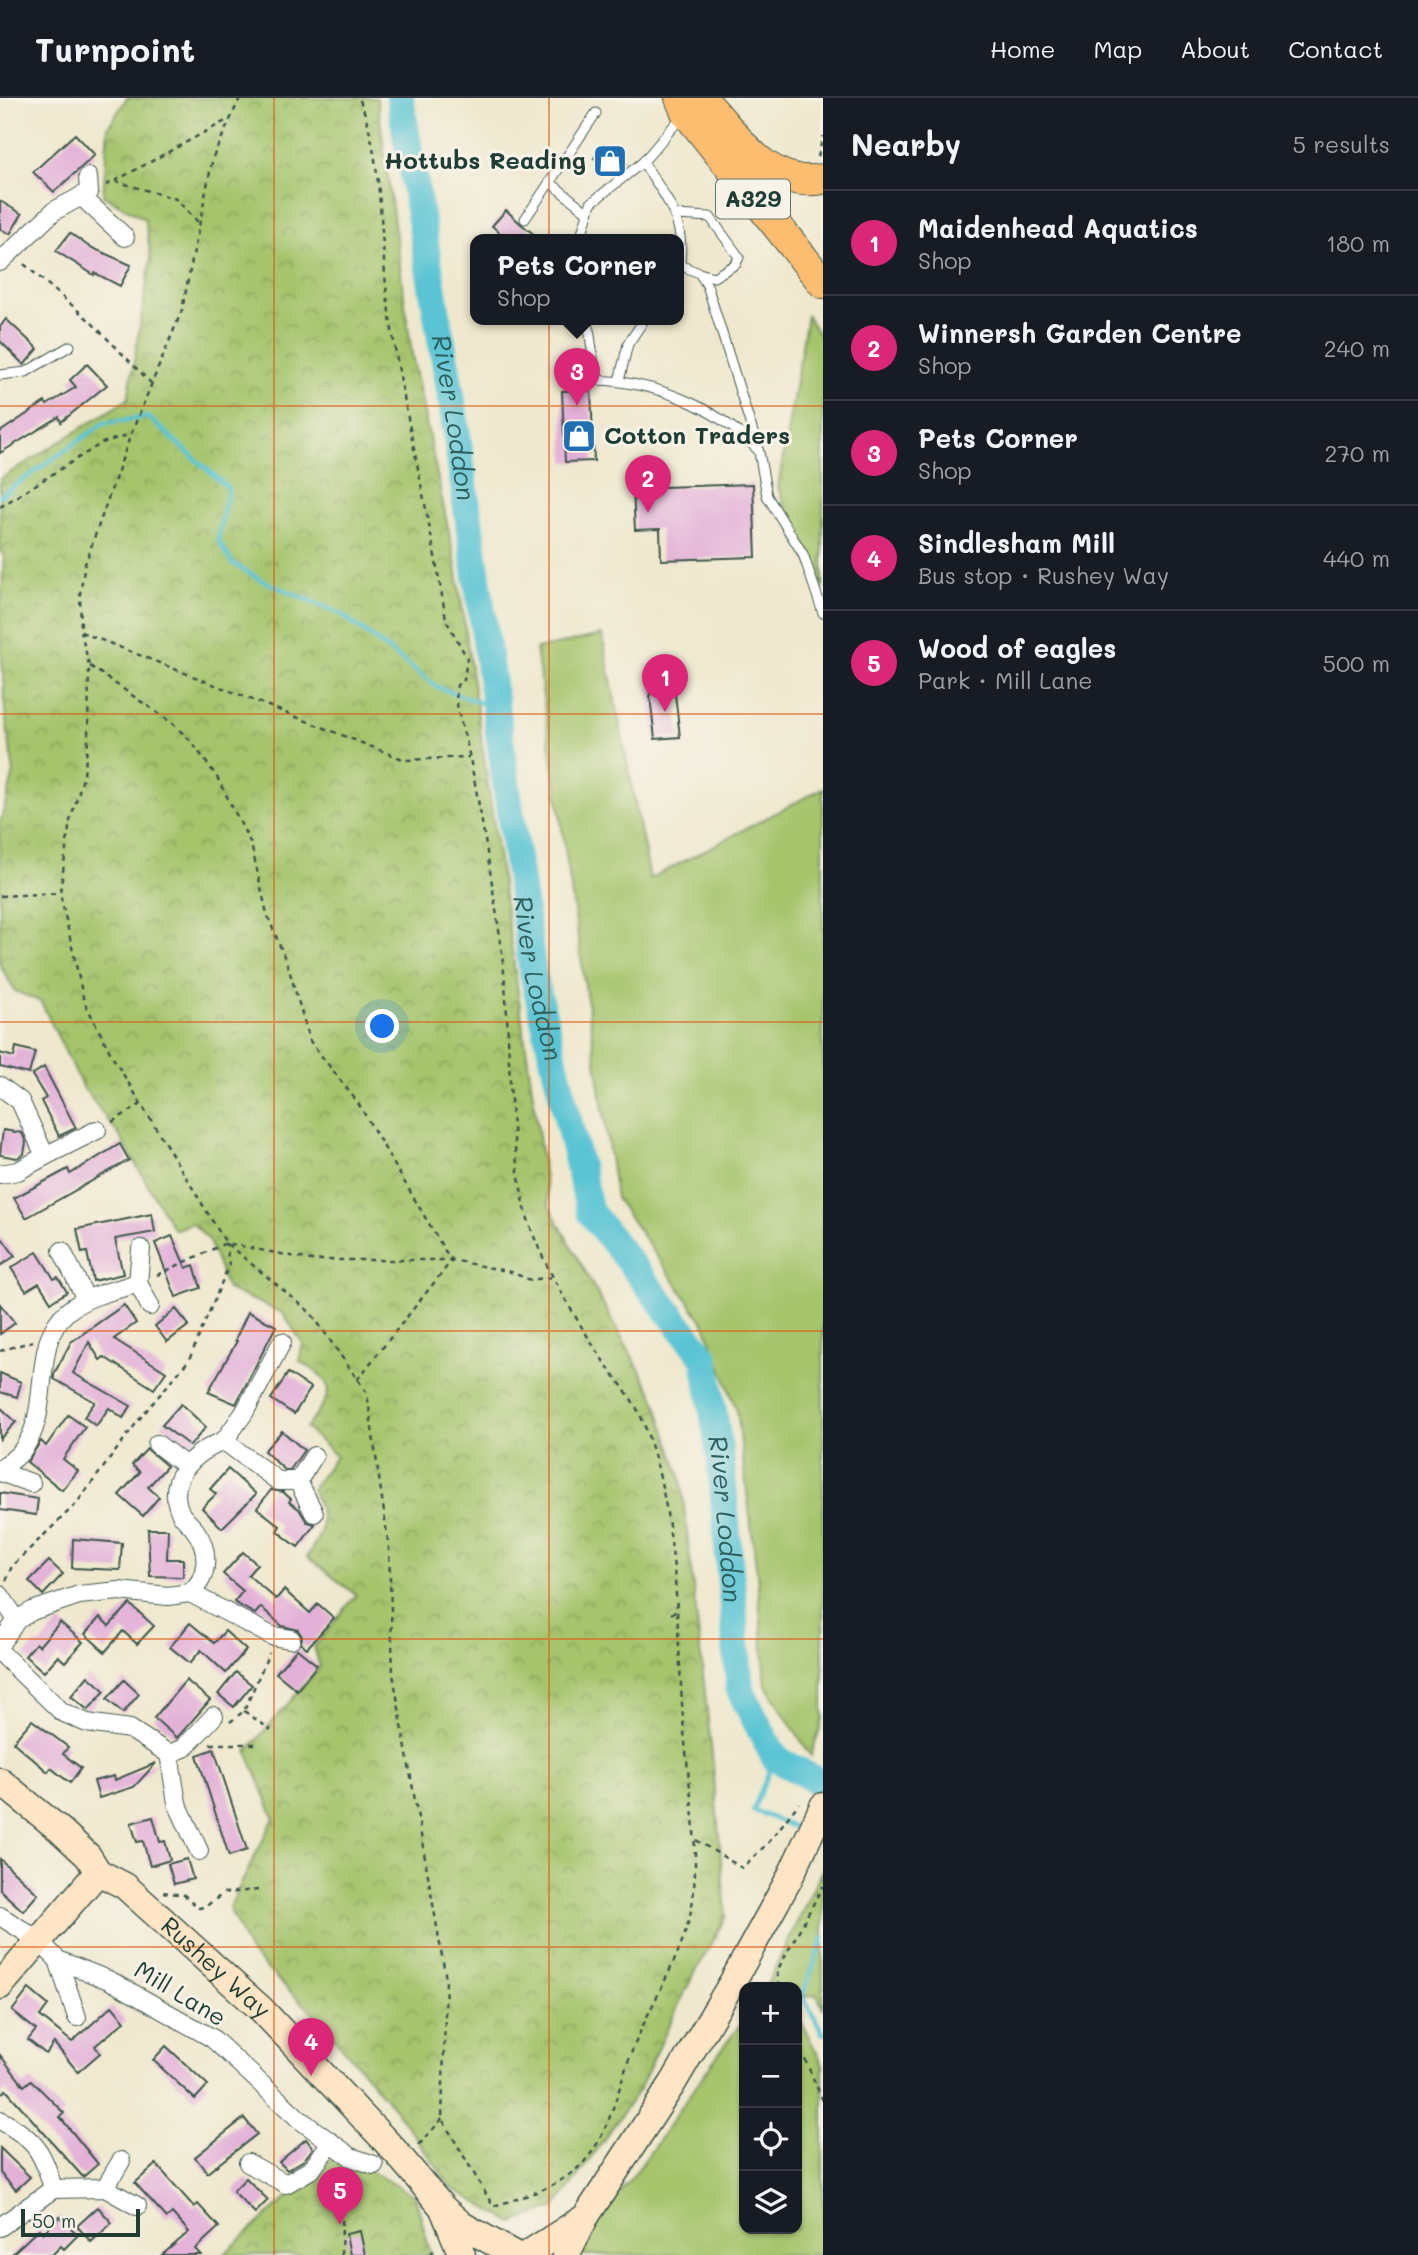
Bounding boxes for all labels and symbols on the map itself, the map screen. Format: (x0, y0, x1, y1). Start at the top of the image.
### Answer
shop icon: Hottubs Reading (591, 142, 629, 180)
place label: Hottubs Reading (384, 144, 586, 175)
road number: A329 (716, 180, 790, 218)
water label: River Loddon (425, 332, 484, 503)
pin: 3 (554, 348, 600, 406)
shop icon: Cotton Traders (560, 417, 598, 455)
place label: Cotton Traders (604, 419, 790, 450)
pin: 2 (625, 455, 671, 513)
pin: 1 (642, 654, 688, 712)
water label: River Loddon (506, 893, 571, 1064)
your location (365, 1009, 399, 1043)
water label: River Loddon (701, 1433, 751, 1604)
street label: Rushey Way (155, 1909, 278, 2024)
street label: Mill Lane (129, 1953, 232, 2032)
pin: 4 (288, 2018, 334, 2076)
pin: 5 (317, 2167, 363, 2225)
scale bar (21, 2206, 140, 2238)

